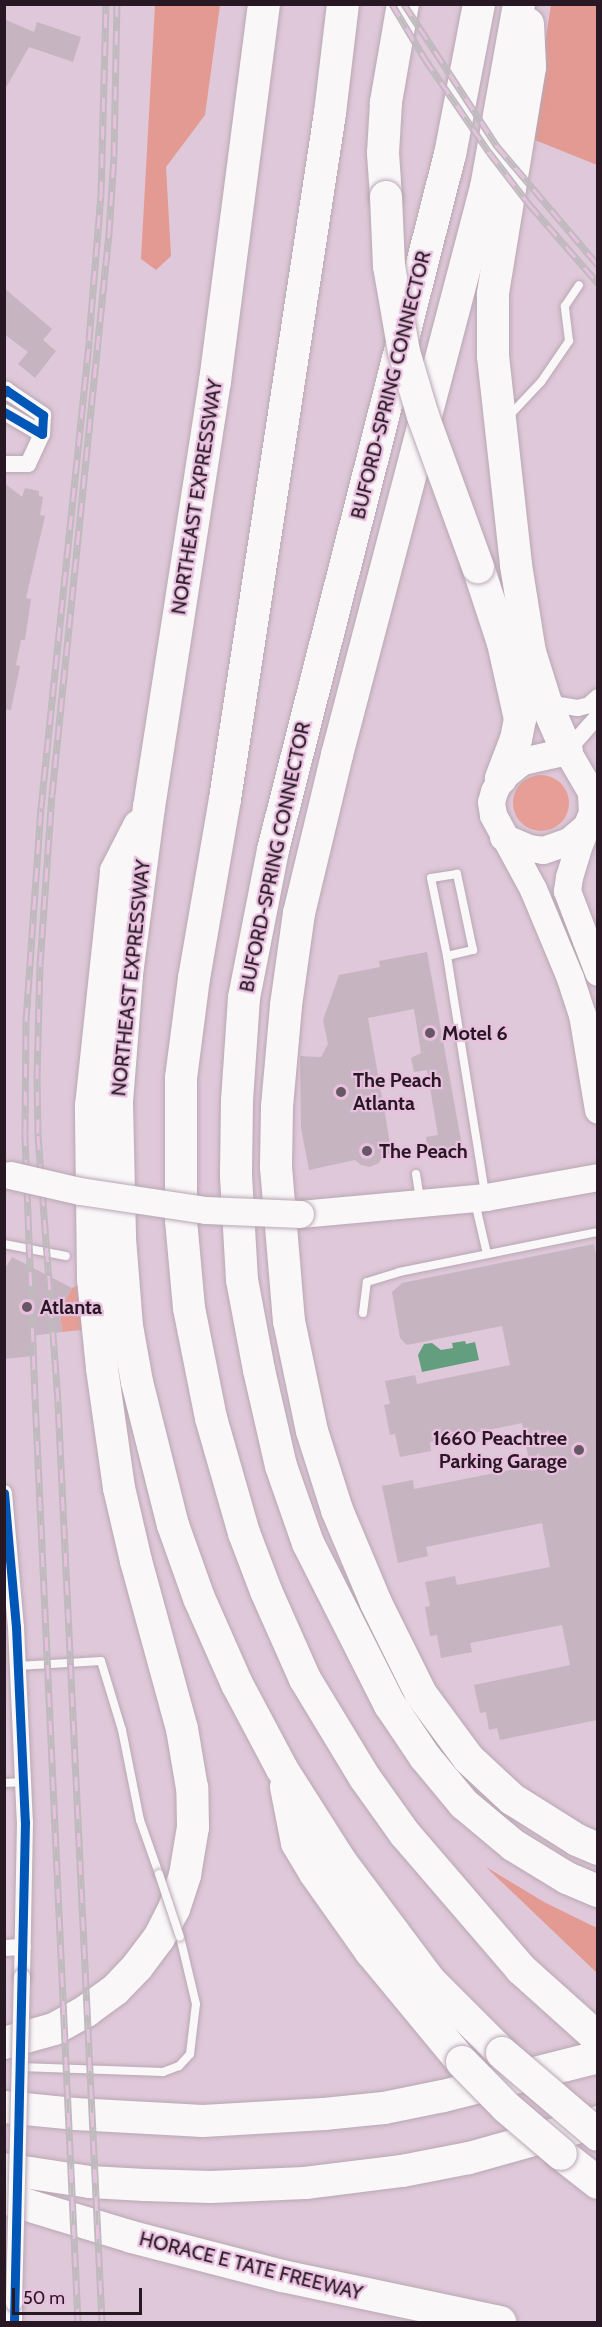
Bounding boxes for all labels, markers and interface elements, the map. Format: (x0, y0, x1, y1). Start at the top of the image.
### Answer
street label: BUFORD-SPRING CONNECTOR (346, 248, 436, 522)
street label: NORTHEAST EXPRESSWAY (167, 378, 227, 616)
street label: BUFORD-SPRING CONNECTOR (235, 720, 315, 994)
street label: NORTHEAST EXPRESSWAY (107, 859, 155, 1097)
place label: Motel 6 (442, 1021, 508, 1045)
marker: Motel 6 (423, 1026, 437, 1040)
place label: The Peach Atlanta (353, 1068, 442, 1115)
marker: The Peach Atlanta (334, 1085, 348, 1099)
place label: The Peach (379, 1139, 468, 1163)
marker: The Peach (360, 1144, 374, 1158)
place label: Atlanta (40, 1295, 102, 1319)
marker: Atlanta (18, 1298, 36, 1316)
place label: 1660 Peachtree Parking Garage (433, 1426, 567, 1473)
marker: 1660 Peachtree Parking Garage (572, 1443, 586, 1457)
street label: HORACE E TATE FREEWAY (137, 2227, 365, 2305)
scale bar (15, 2276, 146, 2314)
text: 50 m (23, 2287, 65, 2309)

